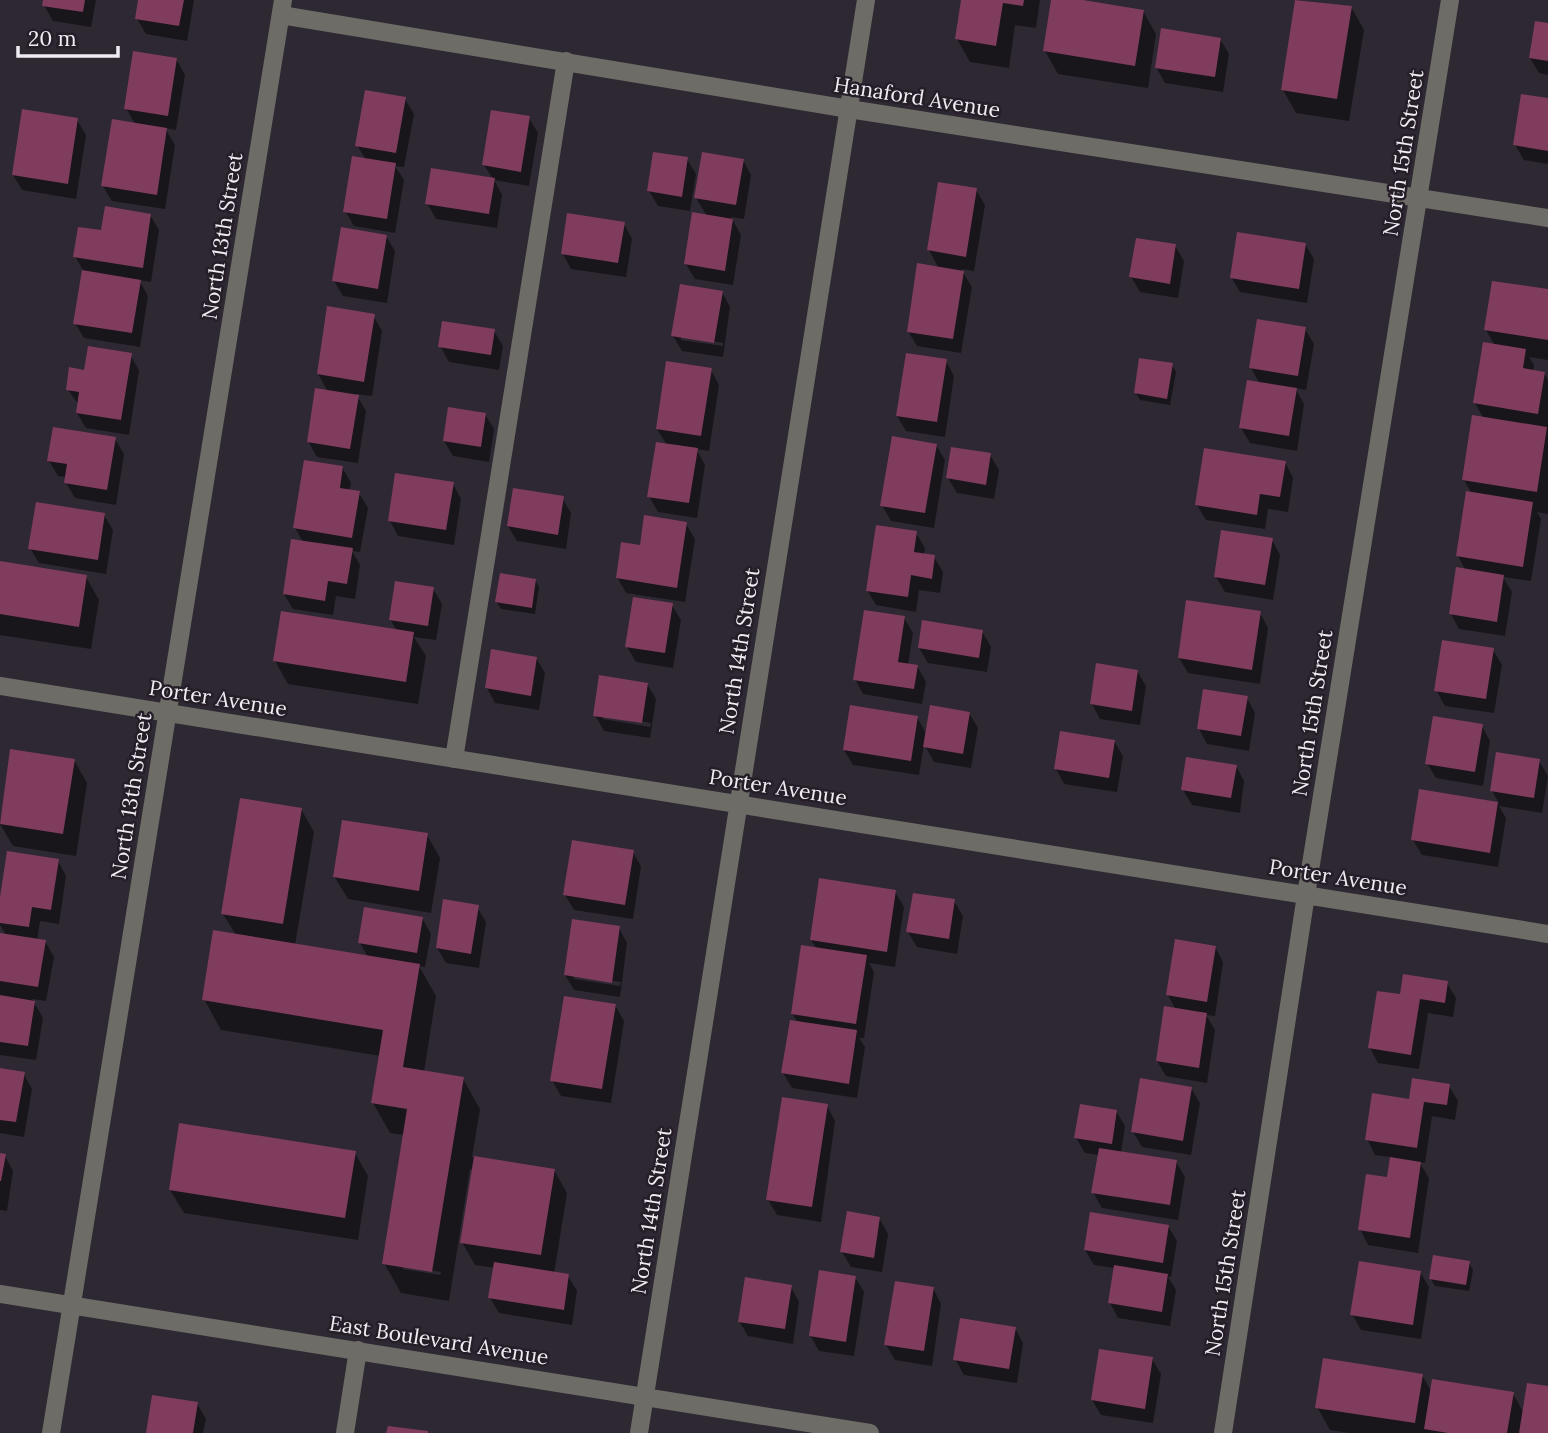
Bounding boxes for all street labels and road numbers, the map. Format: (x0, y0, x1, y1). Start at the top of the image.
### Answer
street label: North 15th Street (1376, 67, 1430, 238)
street label: Hanaford Avenue (832, 71, 1002, 123)
street label: North 13th Street (195, 150, 249, 321)
street label: North 14th Street (712, 565, 766, 736)
street label: North 15th Street (1285, 627, 1339, 798)
street label: Porter Avenue (147, 674, 289, 722)
street label: North 13th Street (104, 710, 158, 881)
street label: Porter Avenue (707, 763, 849, 811)
street label: Porter Avenue (1267, 853, 1409, 901)
street label: North 14th Street (624, 1125, 678, 1296)
street label: North 15th Street (1198, 1187, 1252, 1358)
street label: East Boulevard Avenue (327, 1309, 551, 1371)

